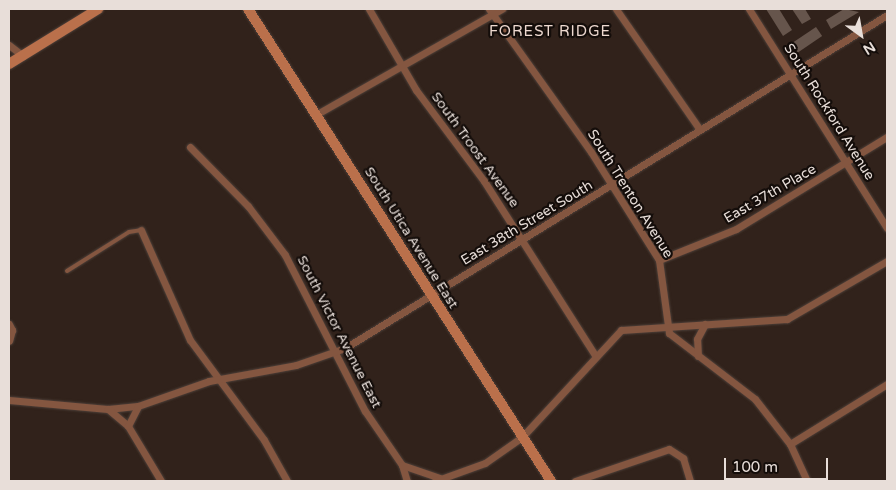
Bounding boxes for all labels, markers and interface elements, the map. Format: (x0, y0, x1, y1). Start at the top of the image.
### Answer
north arrow (836, 10, 886, 60)
district label: FOREST RIDGE (487, 23, 613, 41)
text: N (860, 38, 878, 58)
street label: South Rockford Avenue (780, 41, 878, 183)
street label: South Troost Avenue (427, 89, 523, 211)
street label: South Trenton Avenue (584, 127, 676, 261)
street label: East 37th Place (721, 161, 819, 227)
street label: South Utica Avenue East (360, 164, 462, 312)
street label: East 38th Street South (458, 177, 596, 269)
street label: South Victor Avenue East (293, 253, 385, 411)
scale bar (726, 448, 830, 480)
text: 100 m (732, 458, 778, 476)

